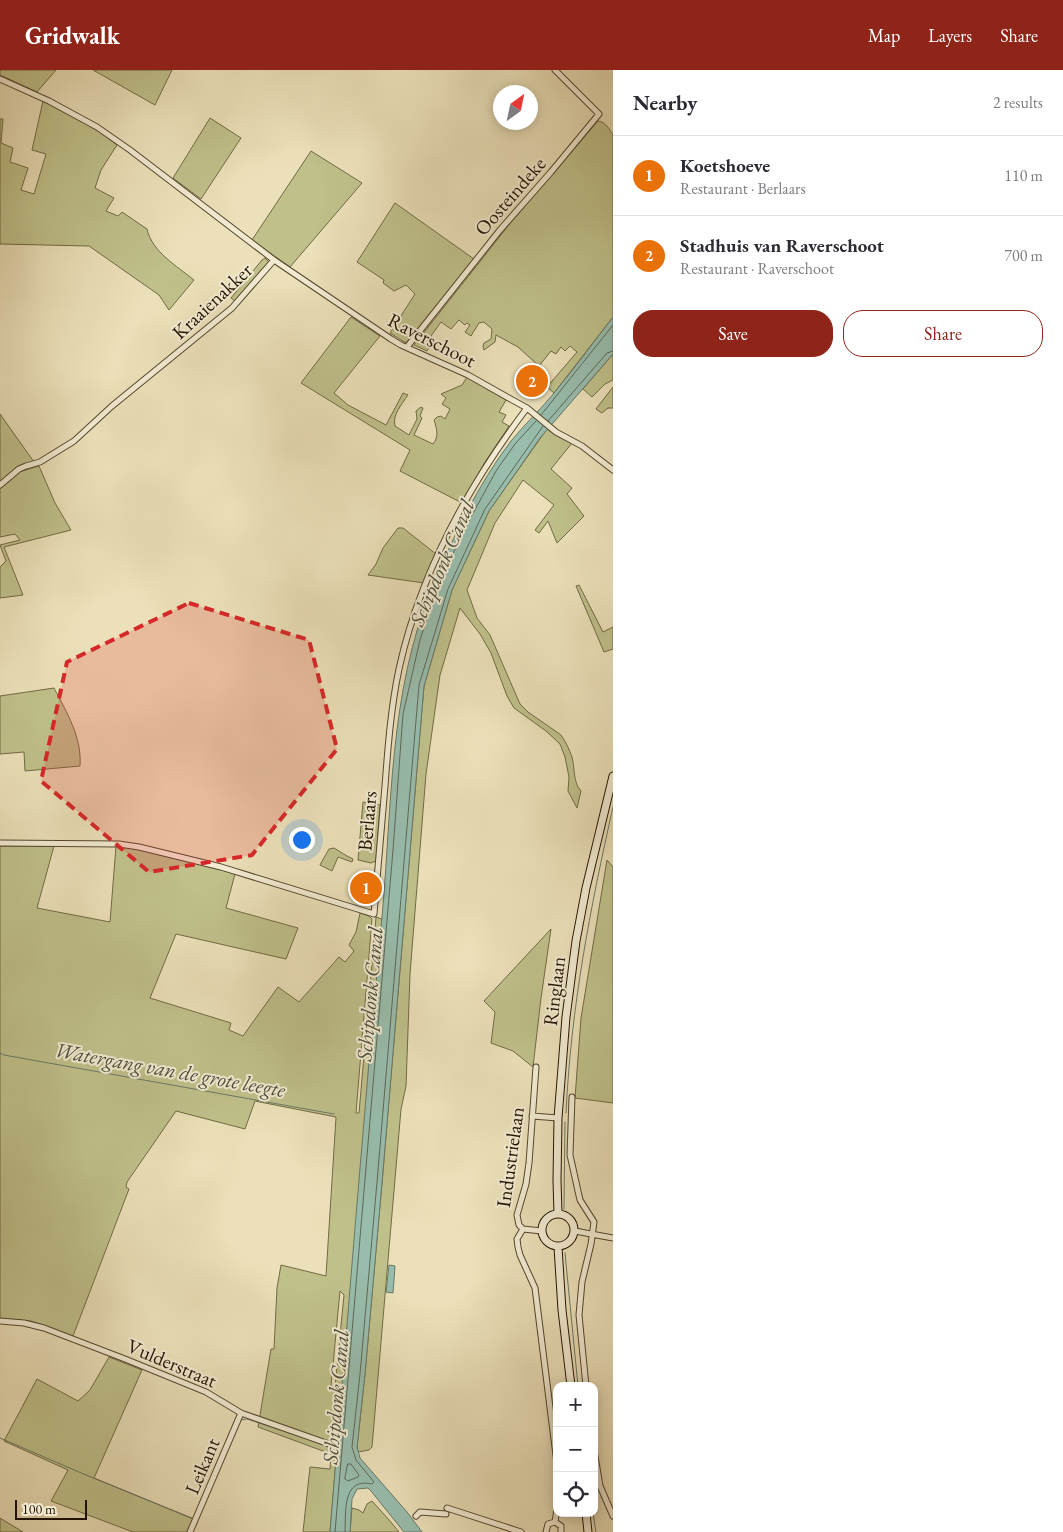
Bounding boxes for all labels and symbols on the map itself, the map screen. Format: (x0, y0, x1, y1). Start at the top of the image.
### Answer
north arrow (493, 85, 538, 130)
street label: Oosteindeke (469, 151, 552, 241)
street label: Kraaienakker (166, 257, 258, 345)
street label: Raverschoot (384, 307, 481, 374)
pin: 2 (516, 362, 548, 400)
water label: Schipdonk Canal (402, 495, 481, 631)
street label: Berlaars (351, 790, 383, 852)
your location (289, 827, 315, 853)
pin: 1 (350, 869, 382, 907)
water label: Schipdonk Canal (350, 925, 389, 1063)
street label: Ringlaan (537, 954, 571, 1027)
water label: Watergang van de grote leegte (53, 1036, 288, 1103)
street label: Industrielaan (490, 1105, 530, 1209)
water label: Schipdonk Canal (316, 1328, 355, 1466)
street label: Vulderstraat (123, 1332, 221, 1394)
street label: Leikant (179, 1433, 226, 1498)
scale bar (15, 1497, 88, 1520)

